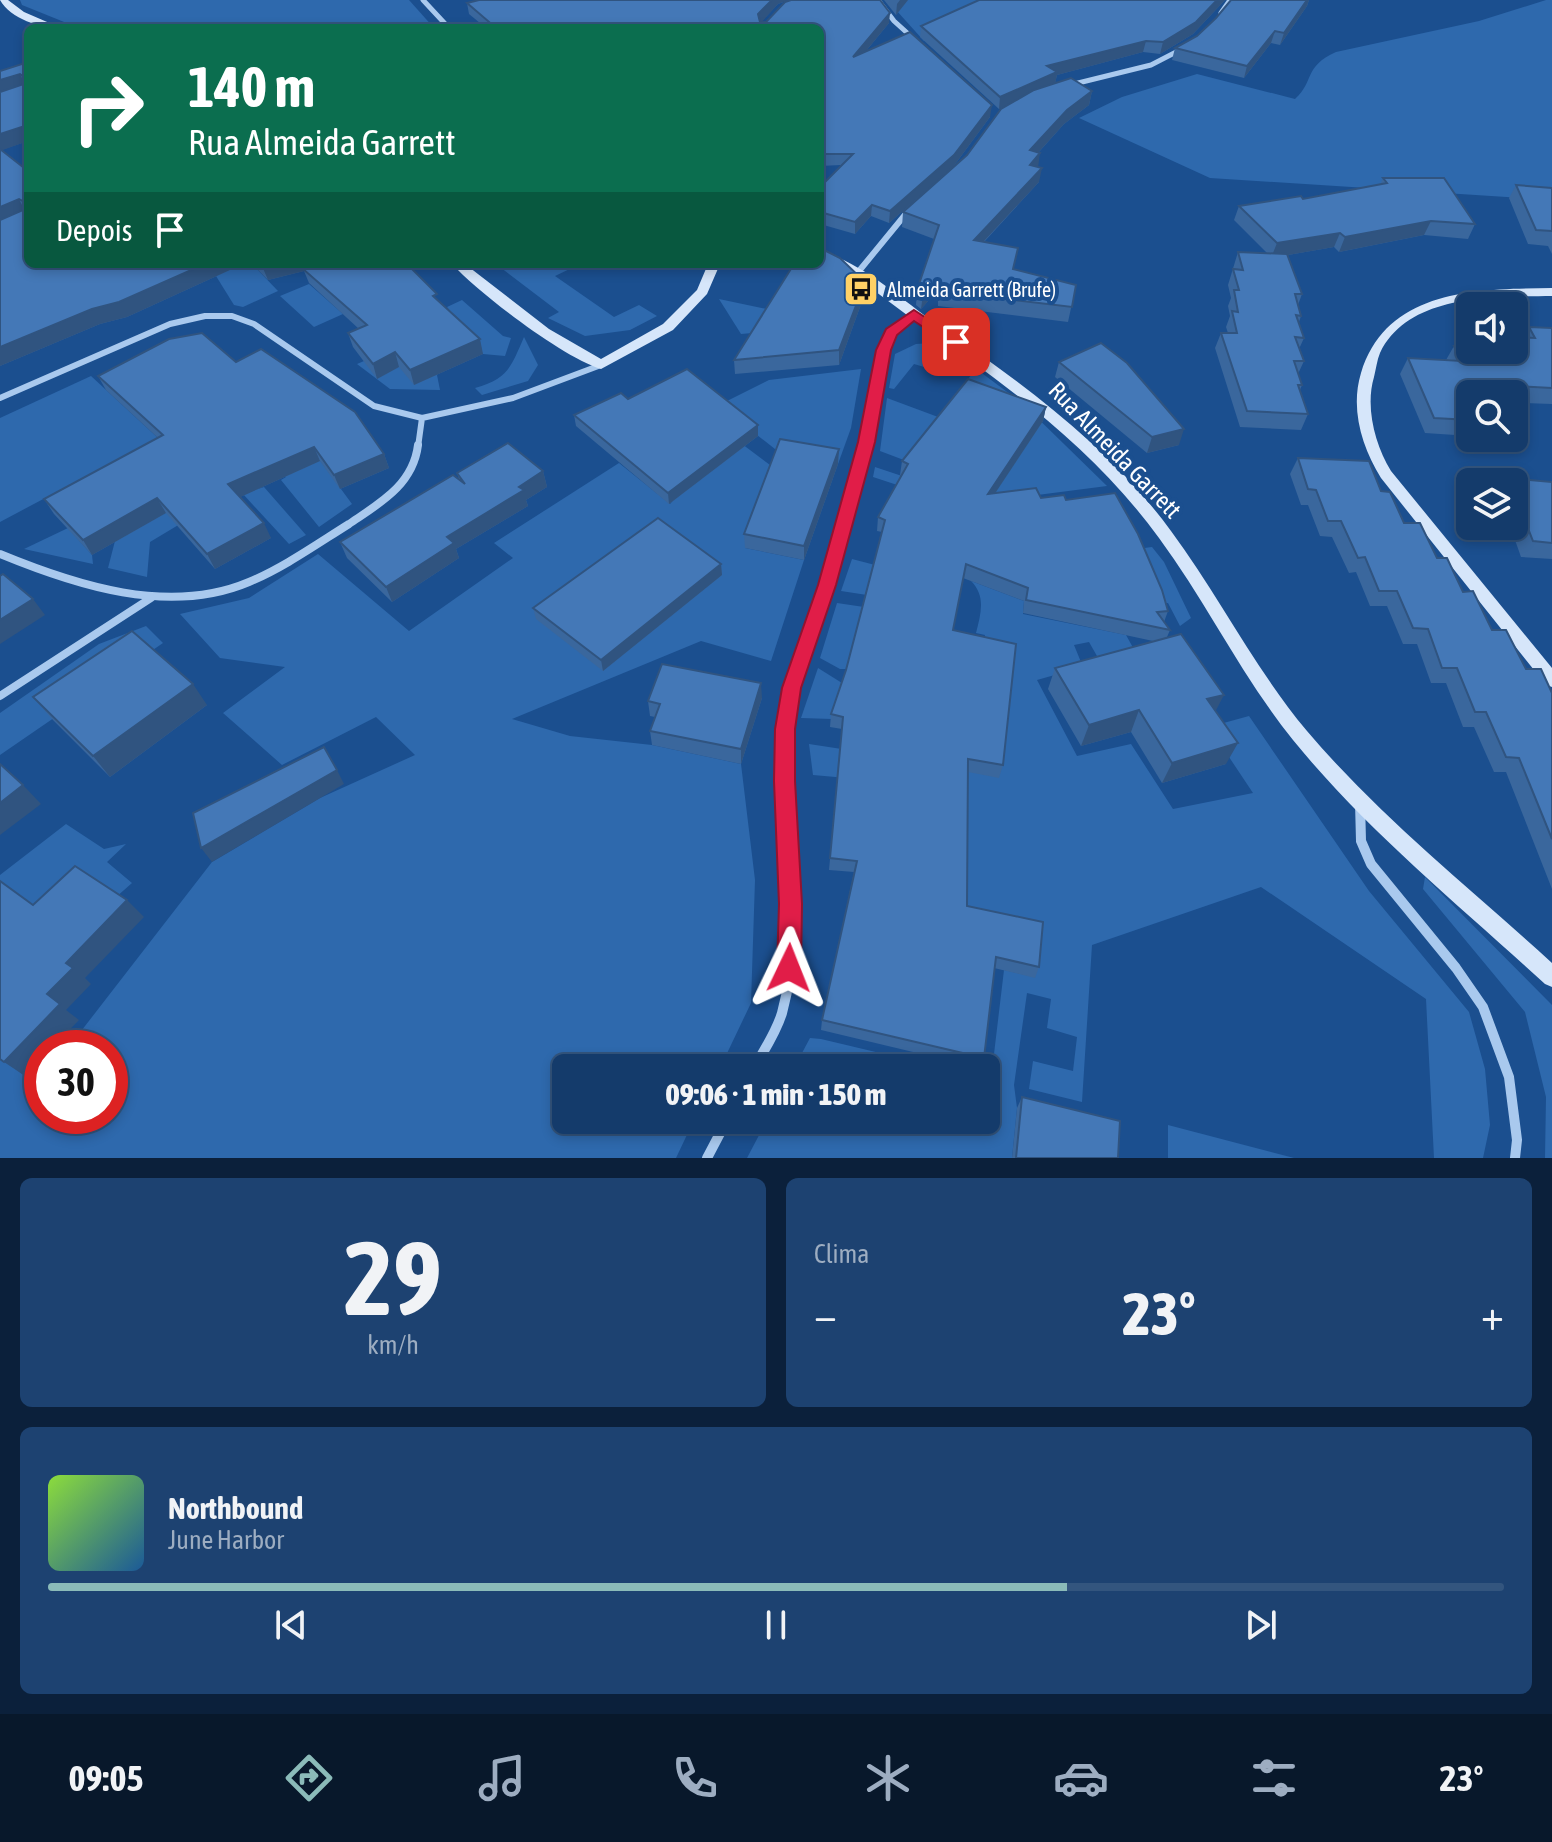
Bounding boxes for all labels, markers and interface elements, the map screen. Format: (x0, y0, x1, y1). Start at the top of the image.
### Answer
text: 140 m (188, 55, 315, 119)
icon: right (56, 56, 160, 160)
text: Rua Almeida Garrett (188, 121, 456, 163)
icon: arrive (148, 208, 192, 252)
text: Depois (56, 213, 132, 247)
bus stop icon: Almeida Garrett (Brufe) (842, 270, 880, 308)
place label: Almeida Garrett (Brufe) (887, 278, 1056, 301)
map controls (1456, 292, 1528, 540)
button: sound (1456, 292, 1528, 364)
pin (922, 308, 990, 376)
icon: arrive (934, 320, 978, 364)
street label: Rua Almeida Garrett (1043, 376, 1187, 524)
button: search (1456, 380, 1528, 452)
button: layers (1456, 468, 1528, 540)
position arrow (747, 926, 831, 1010)
speed limit sign: 30 (24, 1030, 128, 1134)
text: 09:06 · 1 min · 150 m (666, 1077, 886, 1111)
text: 29 (344, 1218, 442, 1337)
text: Clima (814, 1239, 869, 1269)
text: 23° (1123, 1279, 1195, 1348)
text: − (814, 1289, 837, 1339)
text: + (1481, 1289, 1504, 1339)
text: km/h (367, 1330, 419, 1360)
text: Northbound (168, 1491, 303, 1525)
text: June Harbor (168, 1525, 284, 1555)
icon: previous (269, 1603, 313, 1647)
icon: pause (754, 1603, 798, 1647)
icon: next (1239, 1603, 1283, 1647)
icon: directions (281, 1750, 337, 1806)
icon: music (474, 1750, 530, 1806)
icon: phone (667, 1750, 723, 1806)
icon: climate (860, 1750, 916, 1806)
icon: car (1053, 1750, 1109, 1806)
icon: filters (1246, 1750, 1302, 1806)
text: 09:05 (69, 1757, 143, 1799)
text: 23° (1440, 1757, 1483, 1799)

